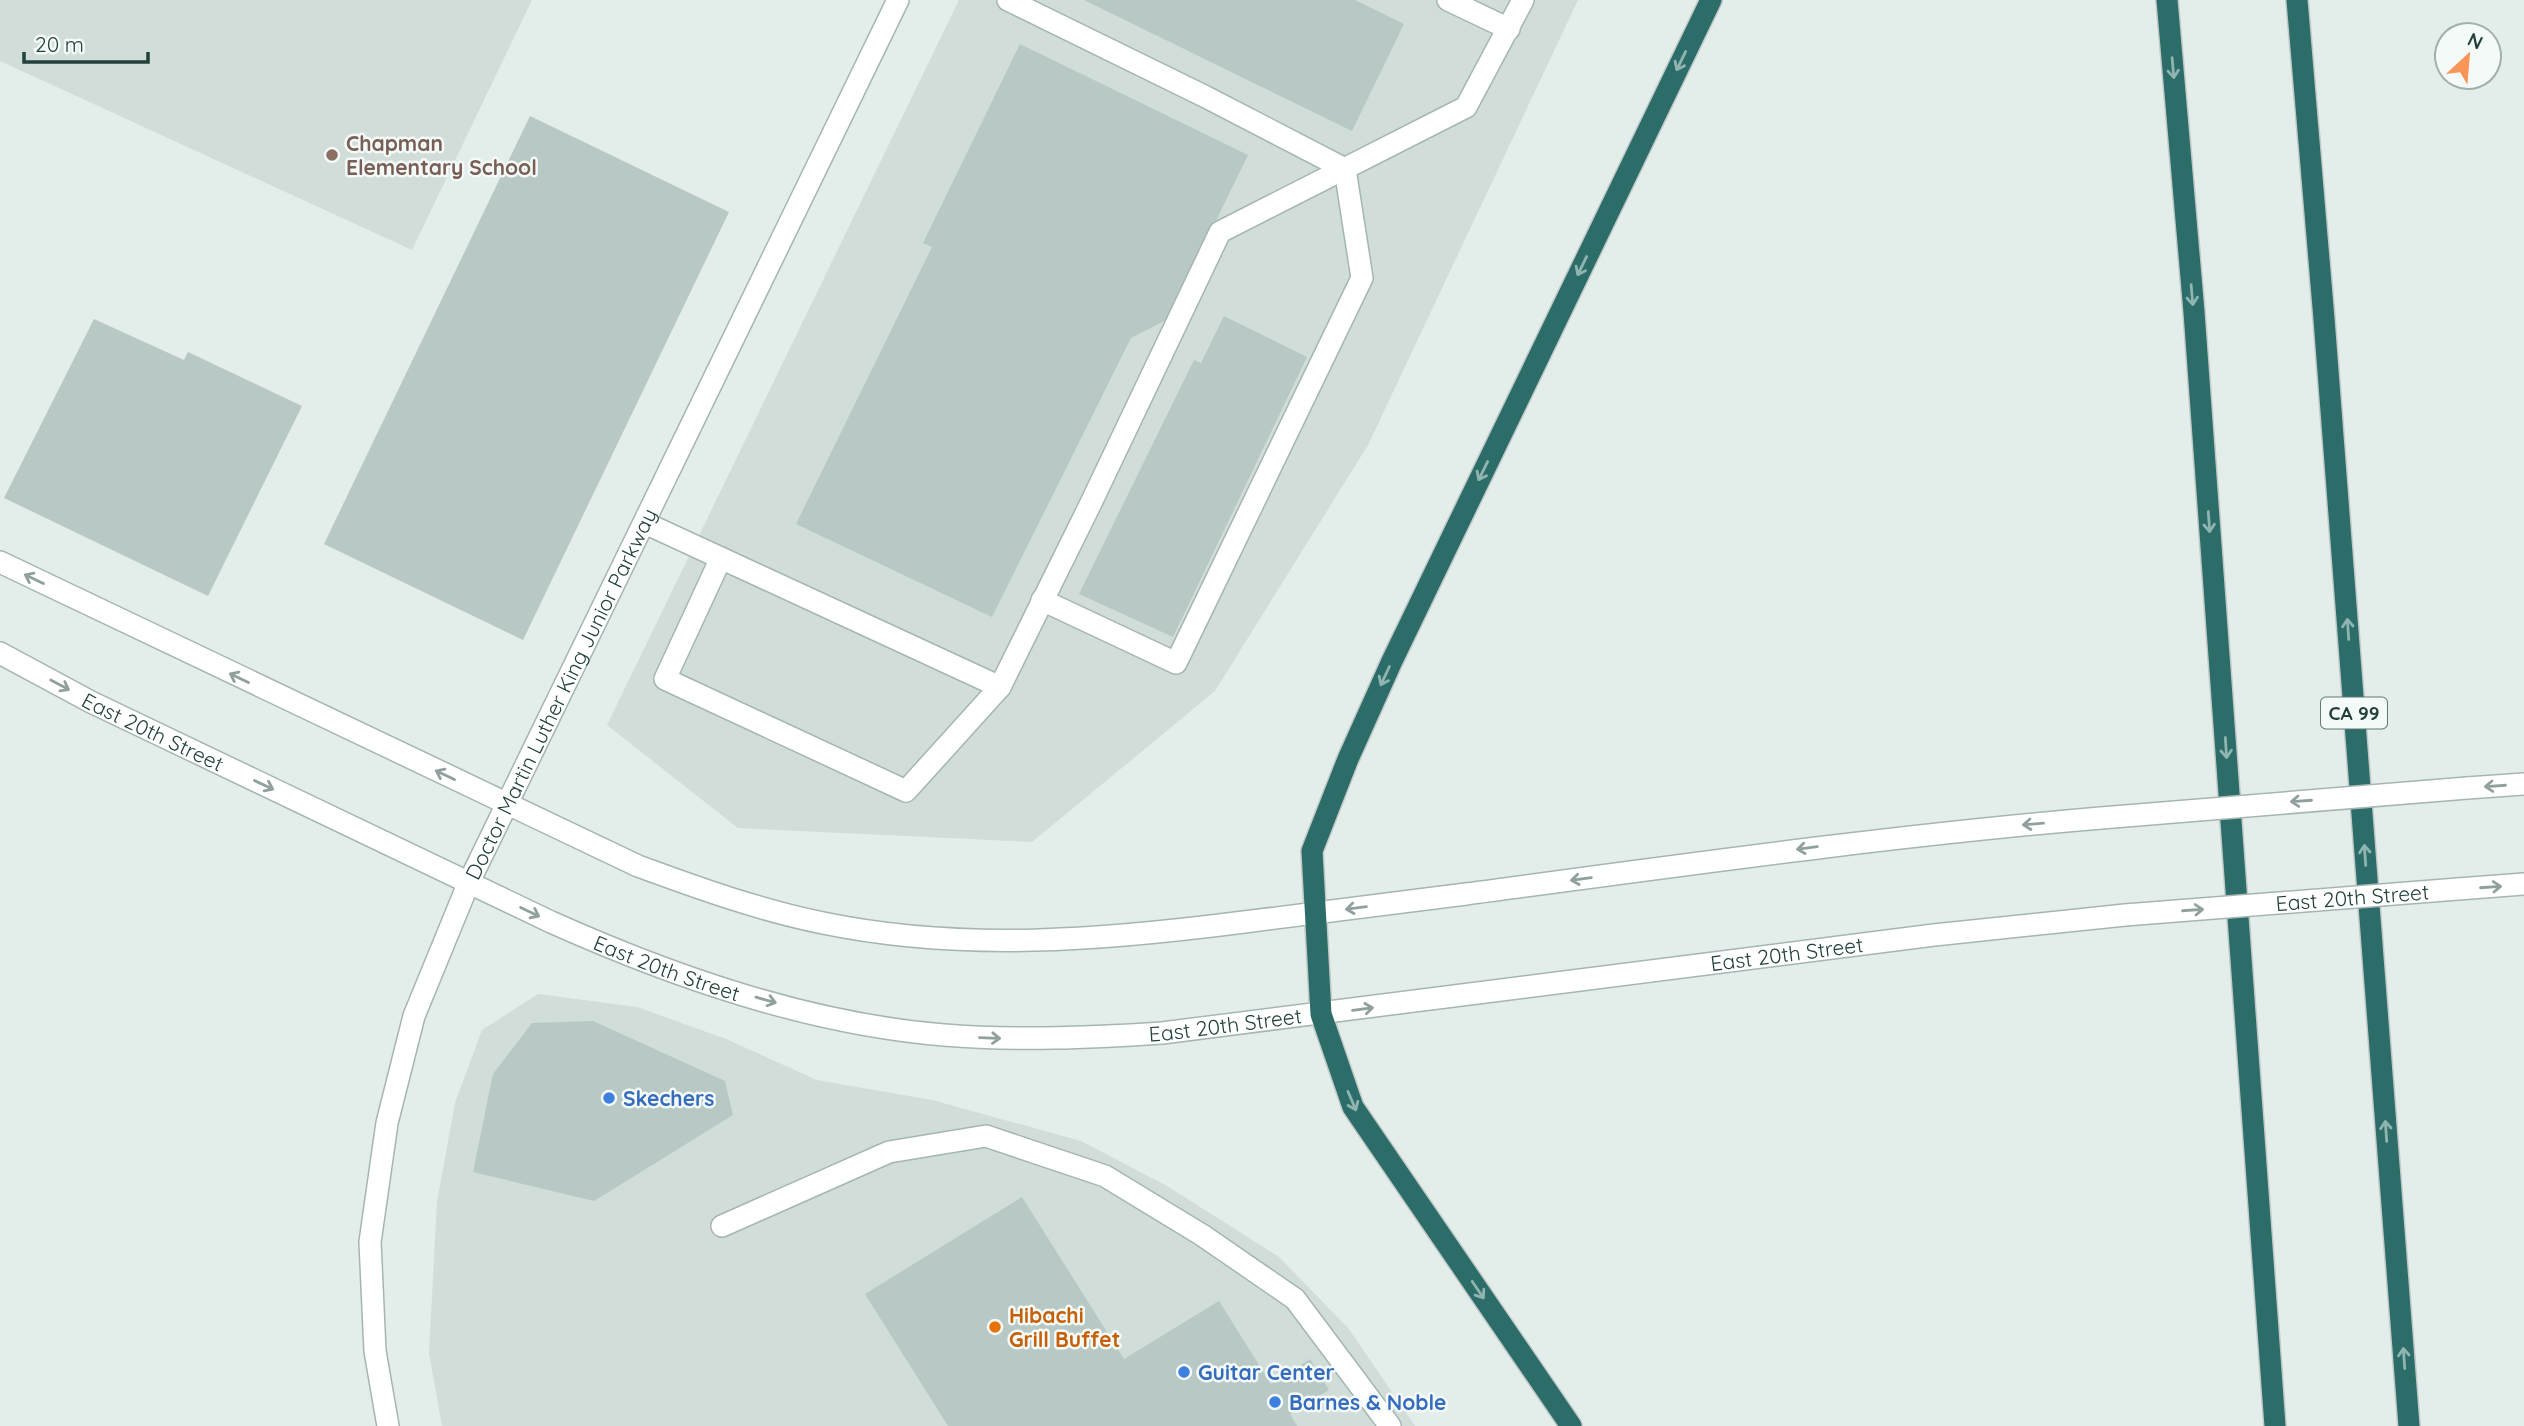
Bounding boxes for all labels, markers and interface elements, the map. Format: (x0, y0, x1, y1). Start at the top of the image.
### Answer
scale bar (24, 21, 149, 65)
north arrow (2433, 21, 2503, 91)
text: N (2464, 27, 2487, 55)
text: 20 m (35, 31, 84, 57)
one-way arrow (1674, 50, 1687, 71)
one-way arrow (2167, 56, 2180, 79)
place label: Chapman Elementary School (346, 130, 537, 180)
marker: Chapman Elementary School (324, 147, 340, 163)
one-way arrow (1574, 255, 1588, 276)
one-way arrow (2186, 283, 2199, 305)
one-way arrow (1476, 460, 1489, 481)
street label: Doctor Martin Luther King Junior Parkway (459, 504, 662, 884)
one-way arrow (2203, 510, 2216, 532)
one-way arrow (24, 571, 45, 585)
one-way arrow (2341, 618, 2354, 640)
one-way arrow (1378, 665, 1391, 686)
one-way arrow (229, 670, 250, 684)
one-way arrow (49, 679, 70, 693)
street label: East 20th Street (78, 687, 228, 777)
road number: CA 99 (2321, 698, 2387, 728)
one-way arrow (2220, 737, 2233, 759)
one-way arrow (435, 768, 456, 781)
one-way arrow (253, 779, 274, 792)
one-way arrow (2484, 780, 2507, 793)
one-way arrow (2290, 795, 2313, 808)
one-way arrow (2022, 818, 2045, 831)
one-way arrow (1796, 842, 1819, 855)
one-way arrow (2358, 845, 2371, 867)
one-way arrow (1570, 872, 1593, 885)
street label: East 20th Street (2275, 878, 2430, 916)
one-way arrow (2479, 880, 2502, 893)
one-way arrow (1345, 902, 1368, 915)
one-way arrow (2182, 903, 2204, 916)
one-way arrow (520, 906, 541, 919)
street label: East 20th Street (590, 929, 743, 1006)
street label: East 20th Street (1709, 931, 1865, 976)
one-way arrow (754, 994, 777, 1007)
street label: East 20th Street (1148, 1002, 1303, 1047)
one-way arrow (1351, 1002, 1374, 1015)
one-way arrow (978, 1031, 1001, 1044)
place label: Skechers (623, 1085, 714, 1111)
marker: Skechers (601, 1090, 617, 1106)
one-way arrow (1346, 1090, 1359, 1112)
one-way arrow (2379, 1120, 2392, 1143)
one-way arrow (1471, 1280, 1485, 1299)
place label: Hibachi Grill Buffet (1009, 1302, 1120, 1352)
marker: Hibachi Grill Buffet (987, 1319, 1003, 1335)
one-way arrow (2397, 1347, 2410, 1370)
place label: Guitar Center (1198, 1359, 1335, 1385)
marker: Guitar Center (1176, 1364, 1192, 1380)
place label: Barnes & Noble (1289, 1389, 1446, 1415)
marker: Barnes & Noble (1267, 1394, 1283, 1410)

